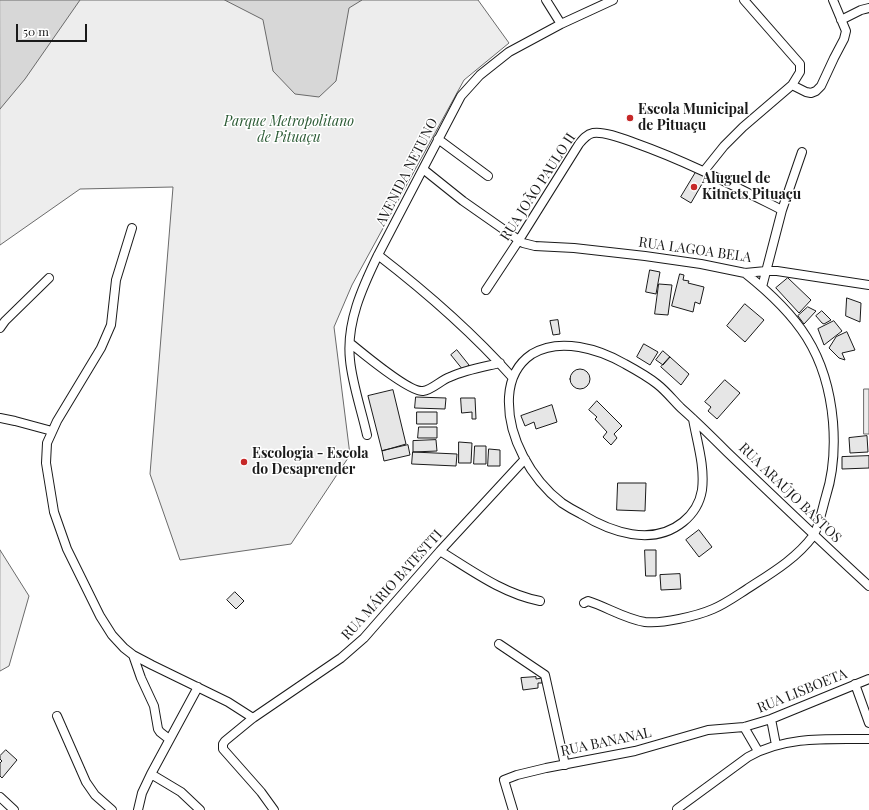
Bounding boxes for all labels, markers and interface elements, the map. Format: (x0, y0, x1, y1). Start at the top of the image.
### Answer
scale bar (18, 16, 89, 42)
text: 50 m (23, 23, 49, 39)
place label: Escola Municipal de Pituaçu (638, 102, 749, 134)
marker: Escola Municipal de Pituaçu (625, 113, 635, 123)
park label: Parque Metropolitano de Pituaçu (224, 114, 354, 146)
street label: AVENIDA NETUNO (372, 115, 442, 229)
street label: RUA JOÃO PAULO II (497, 130, 579, 244)
place label: Aluguel de Kitnets Pituaçu (702, 171, 801, 204)
marker: Aluguel de Kitnets Pituaçu (689, 182, 699, 192)
street label: RUA LAGOA BELA (637, 234, 753, 266)
street label: RUA ARAÚJO BASTOS (735, 440, 845, 546)
place label: Escologia - Escola do Desaprender (252, 446, 369, 478)
marker: Escologia - Escola do Desaprender (239, 457, 249, 467)
street label: RUA MÁRIO BATESTTI (338, 526, 446, 644)
street label: RUA LISBOETA (755, 665, 849, 717)
street label: RUA BANANAL (559, 724, 653, 760)

